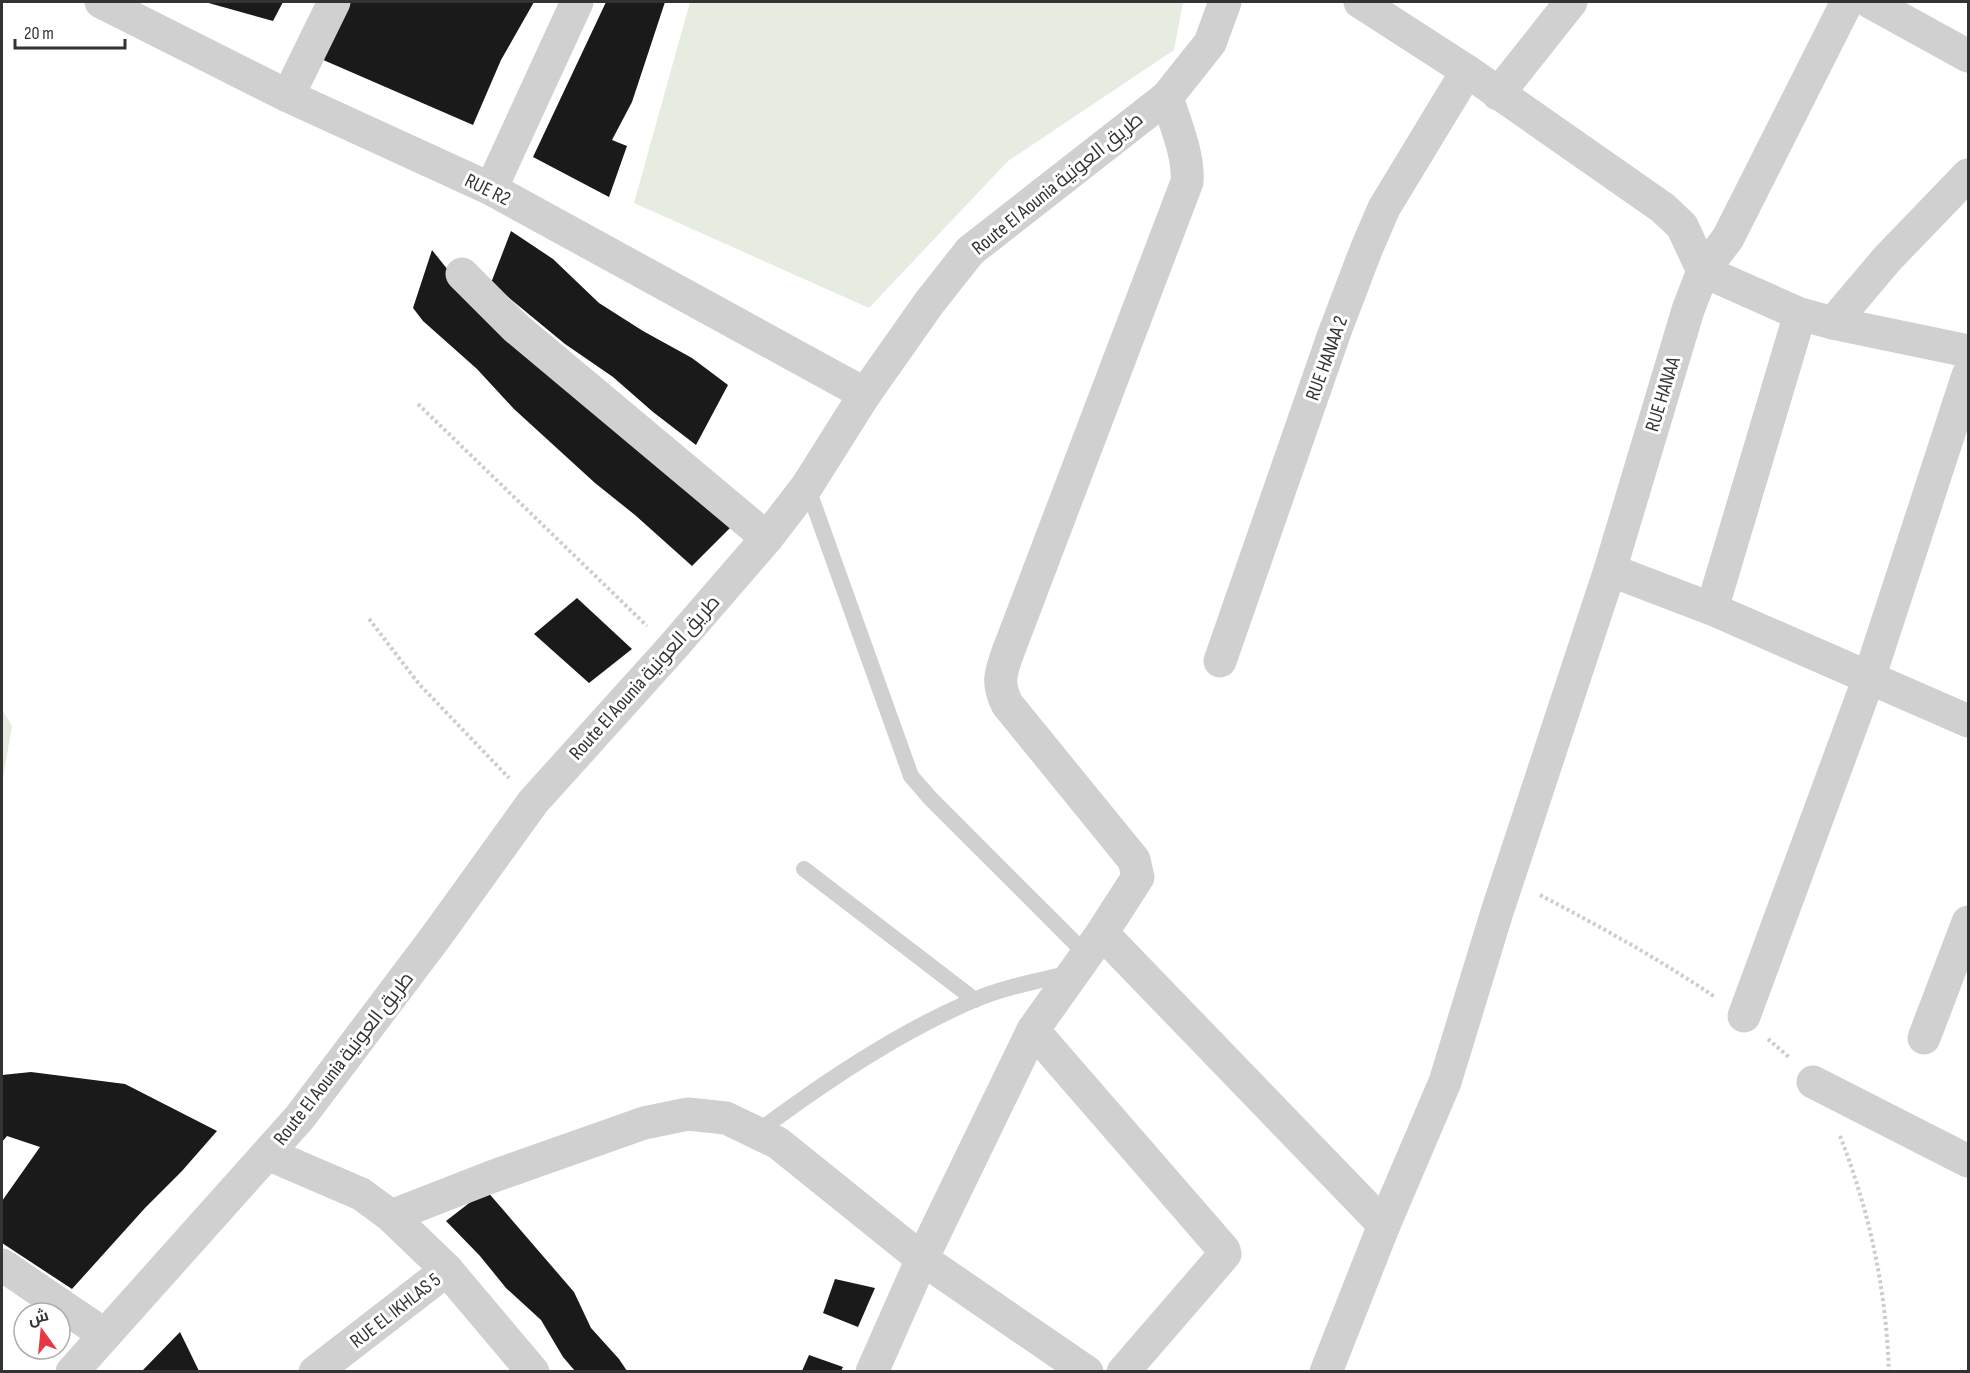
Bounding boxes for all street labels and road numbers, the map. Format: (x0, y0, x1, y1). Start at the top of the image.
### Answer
street label: Route El Aounia طريق العونية (967, 107, 1148, 260)
street label: RUE R2 (461, 169, 514, 211)
street label: RUE HANAA 2 (1301, 313, 1353, 404)
street label: RUE HANAA (1640, 354, 1686, 435)
street label: Route El Aounia طريق العونية (564, 590, 725, 765)
street label: Route El Aounia طريق العونية (269, 967, 419, 1150)
street label: RUE EL IKHLAS 5 (346, 1268, 446, 1354)

